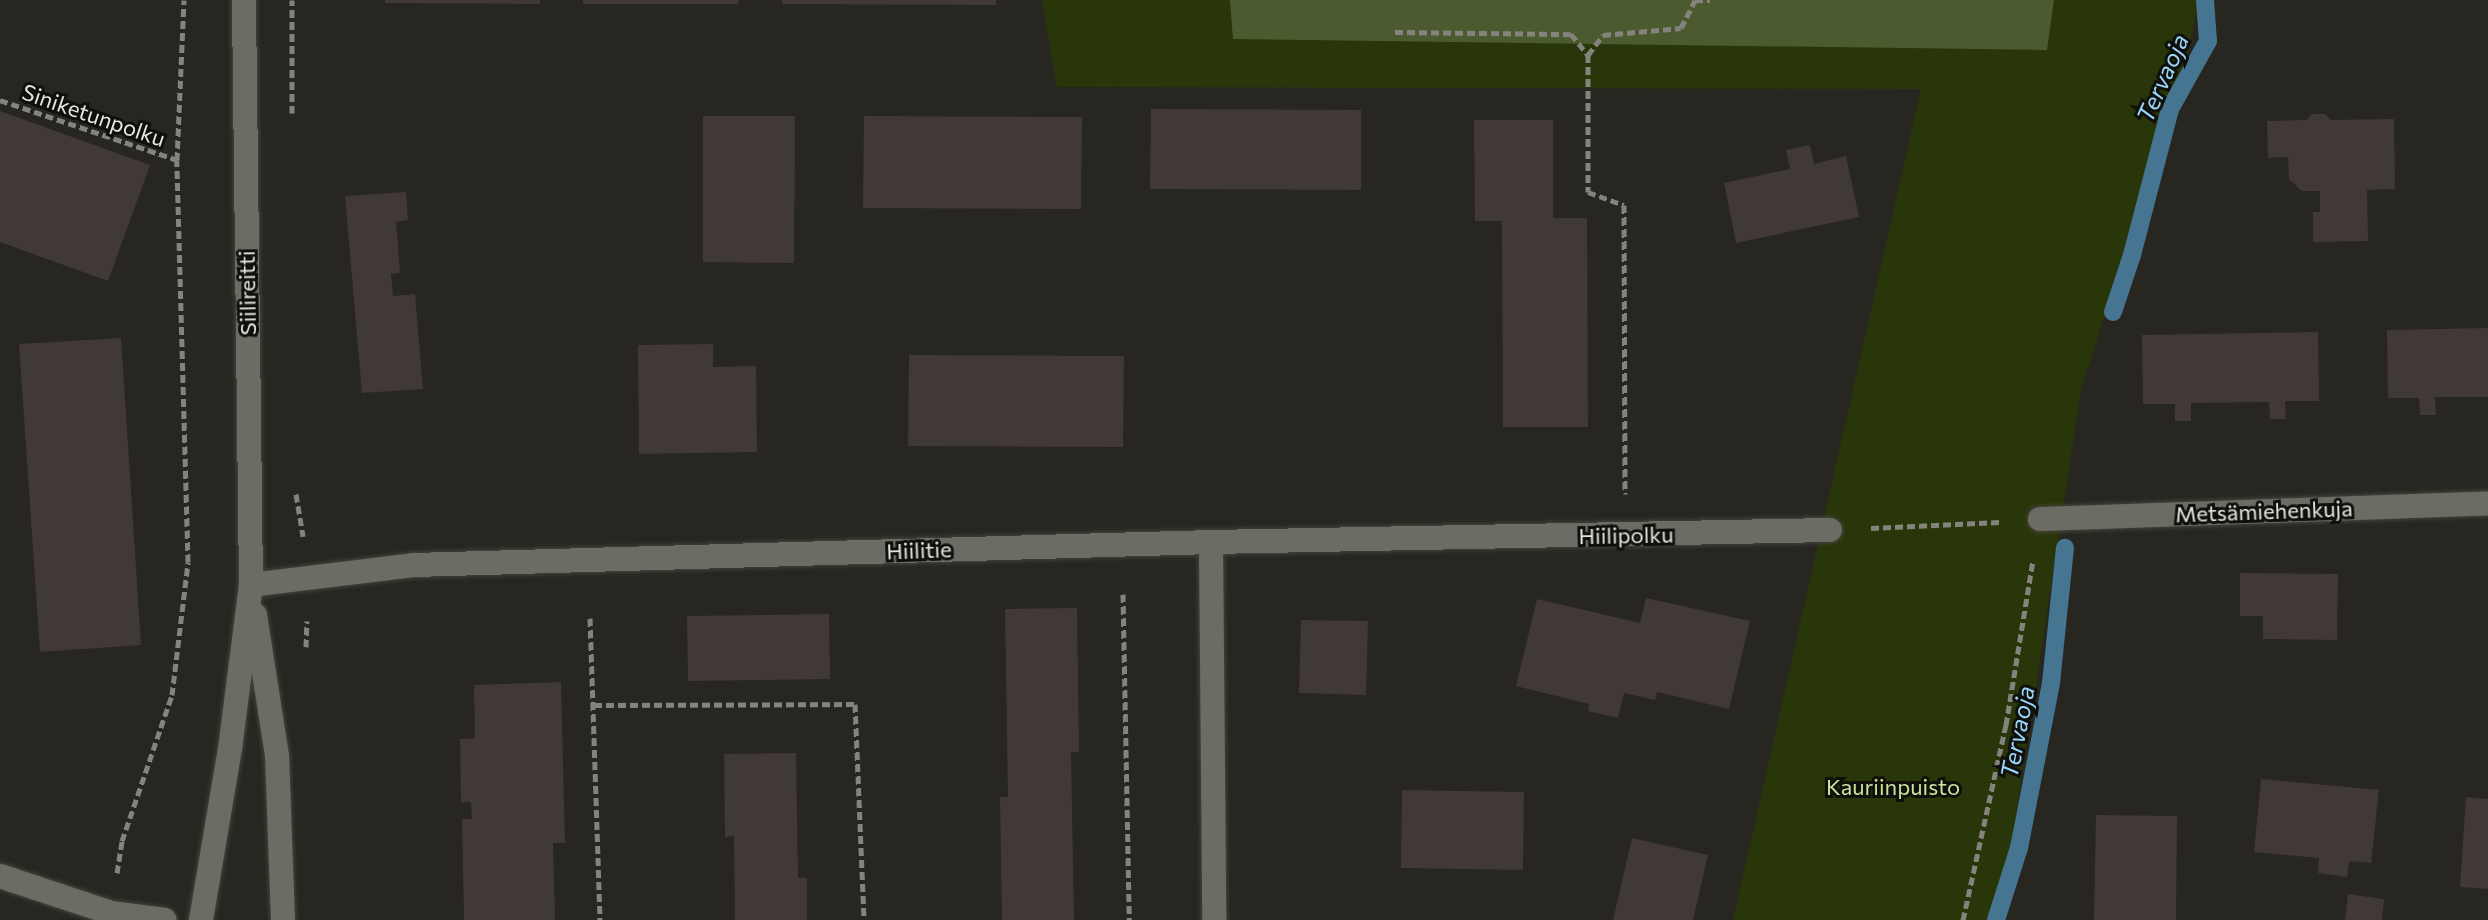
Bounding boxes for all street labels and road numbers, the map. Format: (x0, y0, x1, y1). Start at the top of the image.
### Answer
street label: Siniketunpolku (19, 78, 169, 152)
street label: Siilireitti (233, 250, 261, 336)
street label: Metsämiehenkuja (2175, 495, 2353, 527)
street label: Hiilipolku (1578, 521, 1674, 549)
street label: Hiilitie (886, 536, 952, 564)

